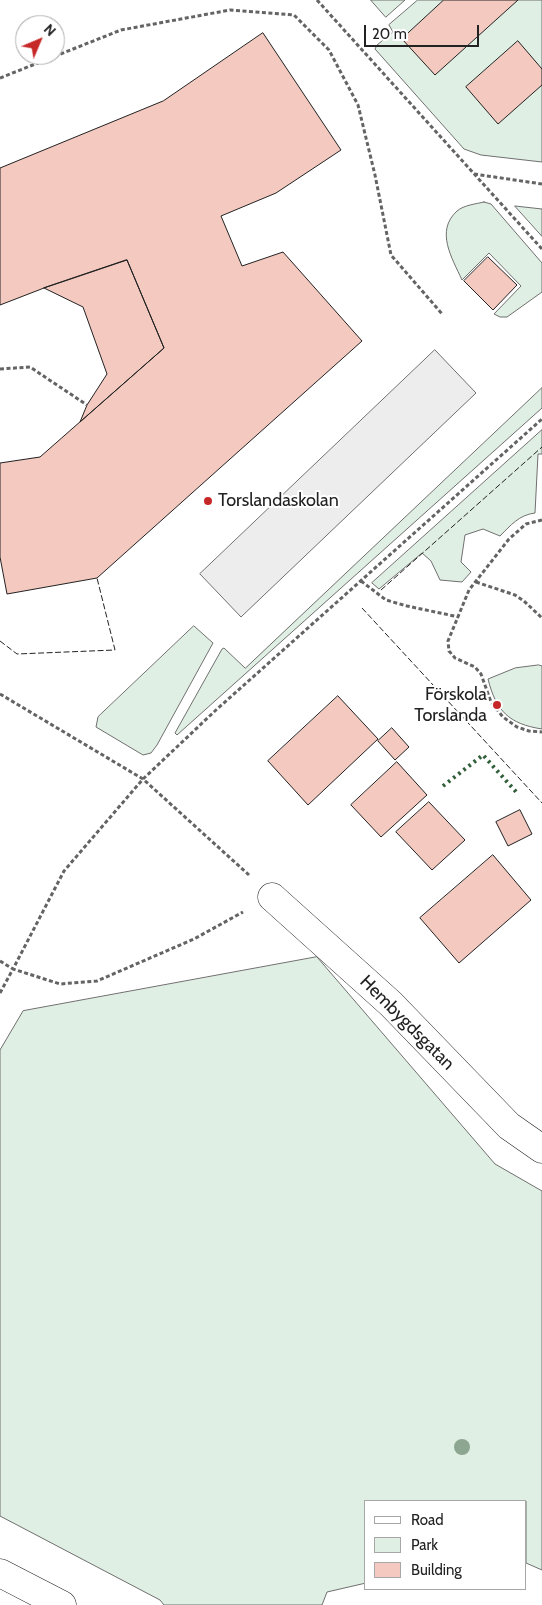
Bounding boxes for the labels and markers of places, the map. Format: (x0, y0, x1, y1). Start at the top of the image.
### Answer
place label: Torslandaskolan (218, 490, 339, 512)
marker: Torslandaskolan (202, 495, 214, 507)
place label: Förskola Torslanda (414, 684, 487, 726)
marker: Förskola Torslanda (491, 699, 503, 711)

